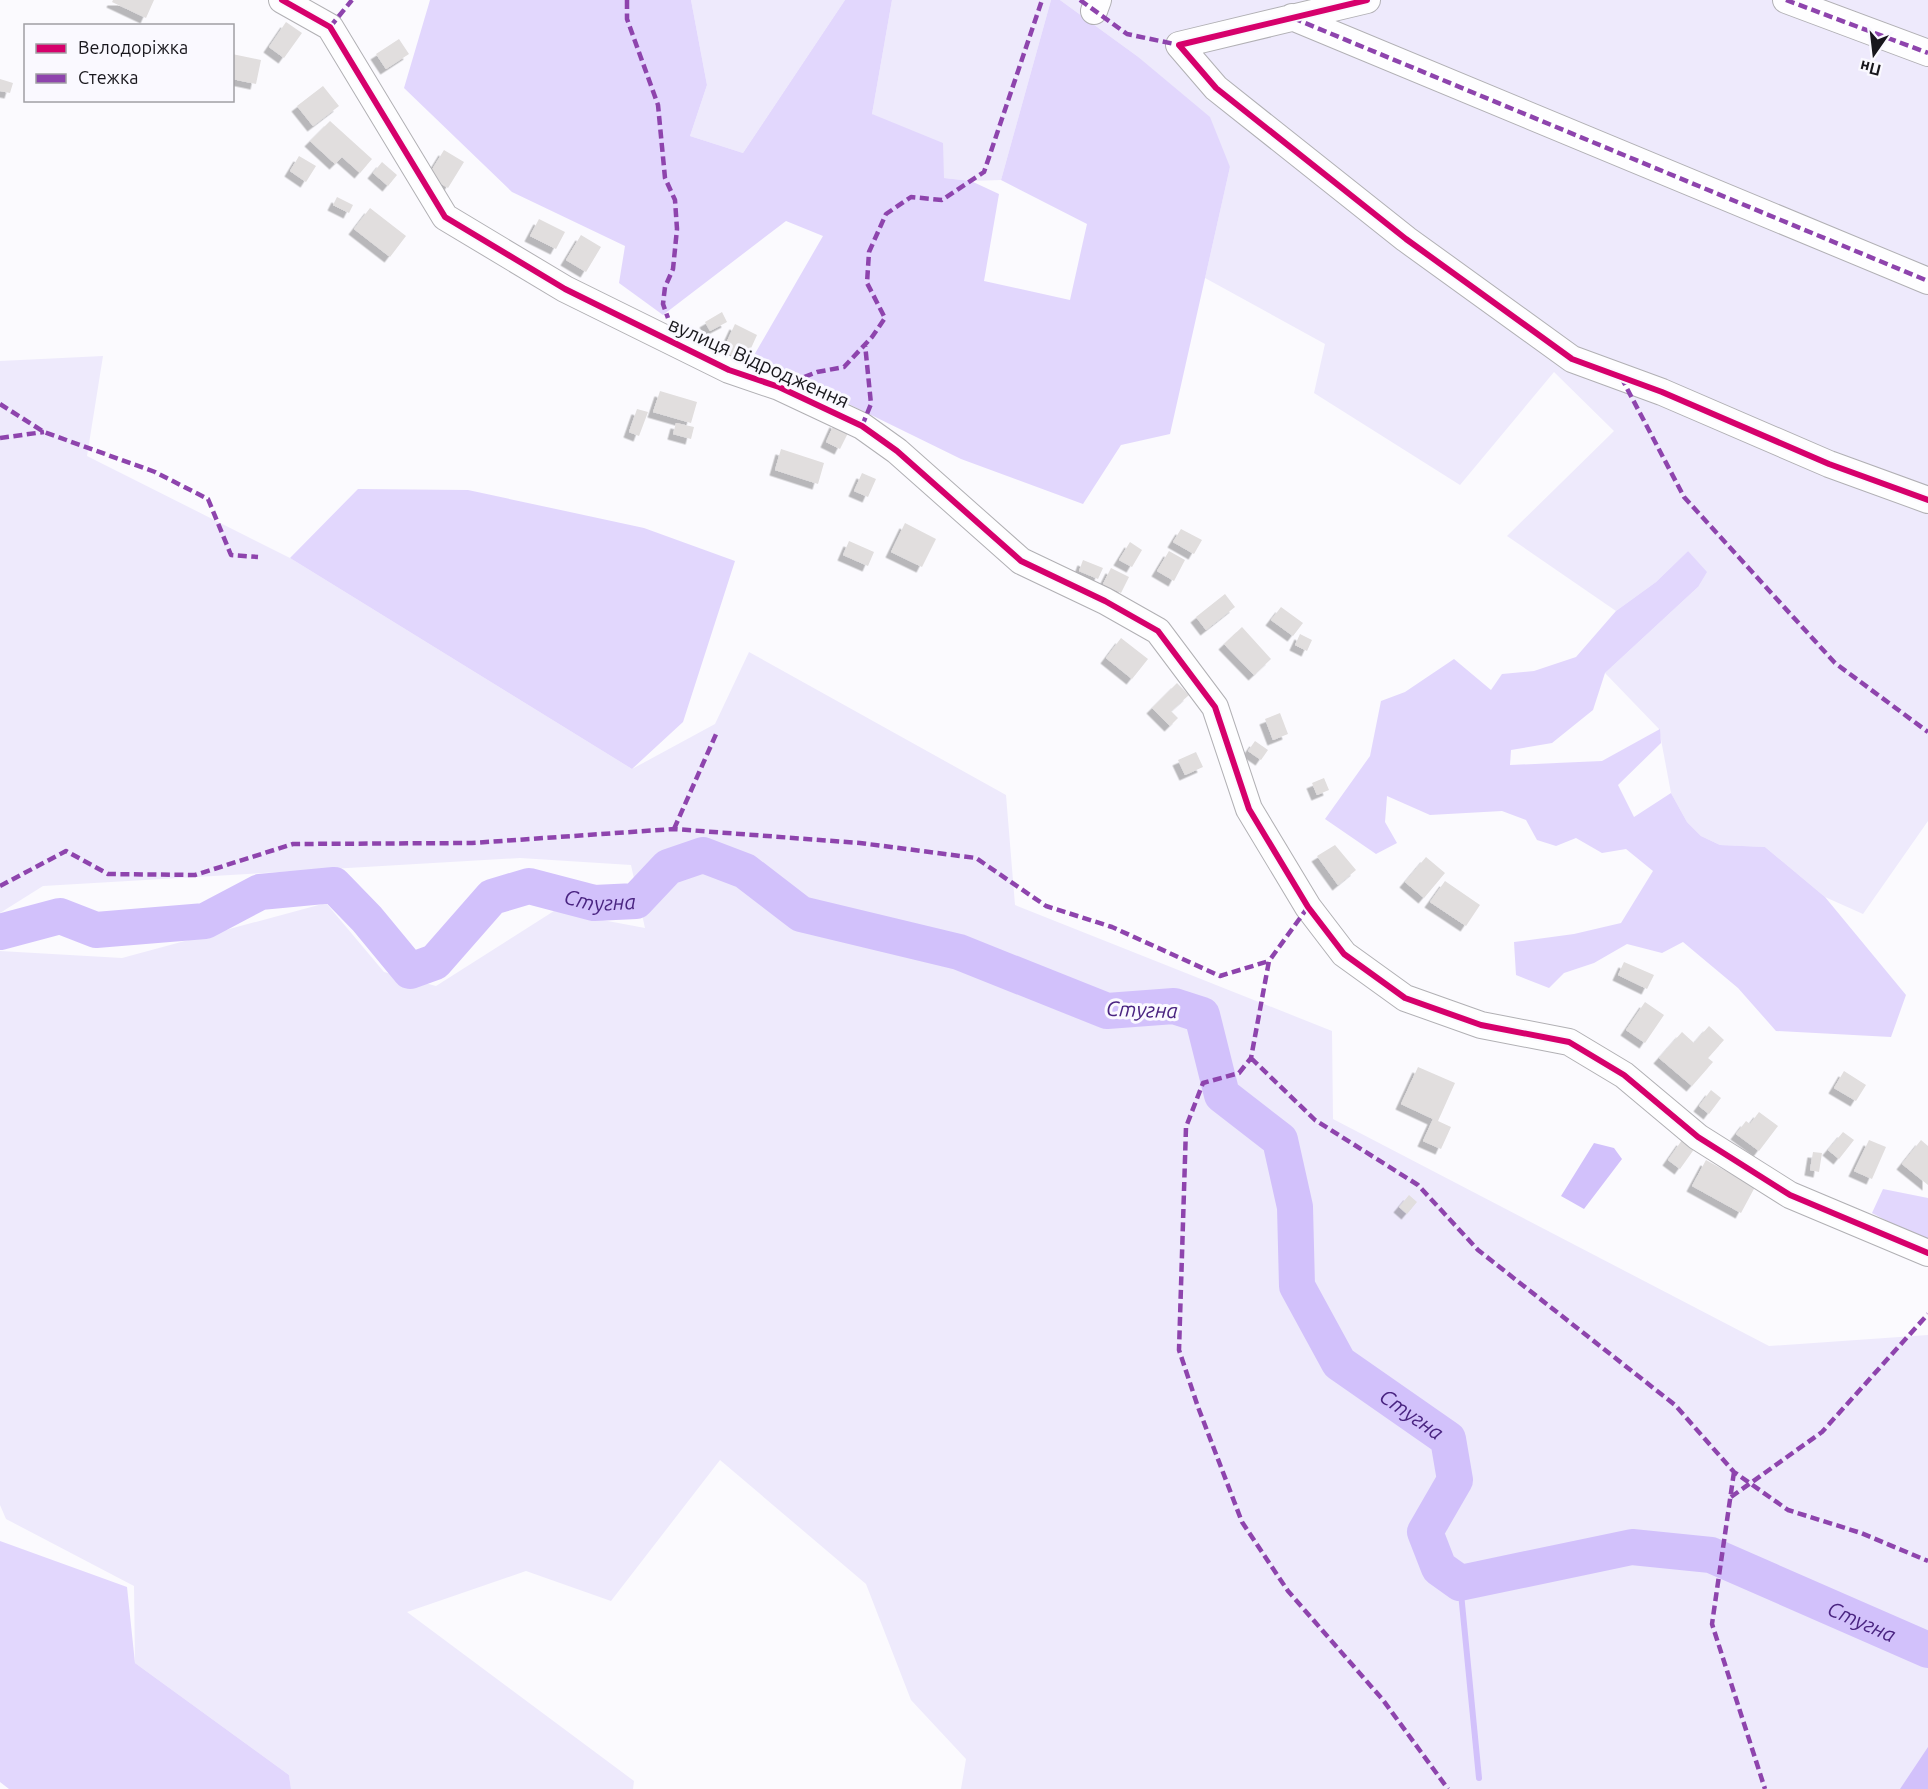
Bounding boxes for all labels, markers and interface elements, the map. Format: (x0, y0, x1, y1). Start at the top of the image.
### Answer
legend (24, 24, 234, 102)
north arrow (1844, 24, 1904, 84)
text: Велодоріжка (78, 37, 188, 57)
text: Пн (1858, 57, 1883, 80)
text: Стежка (78, 67, 138, 87)
street label: вулиця Відродження (665, 312, 853, 412)
water label: Стугна (562, 884, 636, 915)
water label: Стугна (1106, 996, 1178, 1022)
water label: Стугна (1375, 1383, 1448, 1444)
water label: Стугна (1824, 1596, 1900, 1646)

